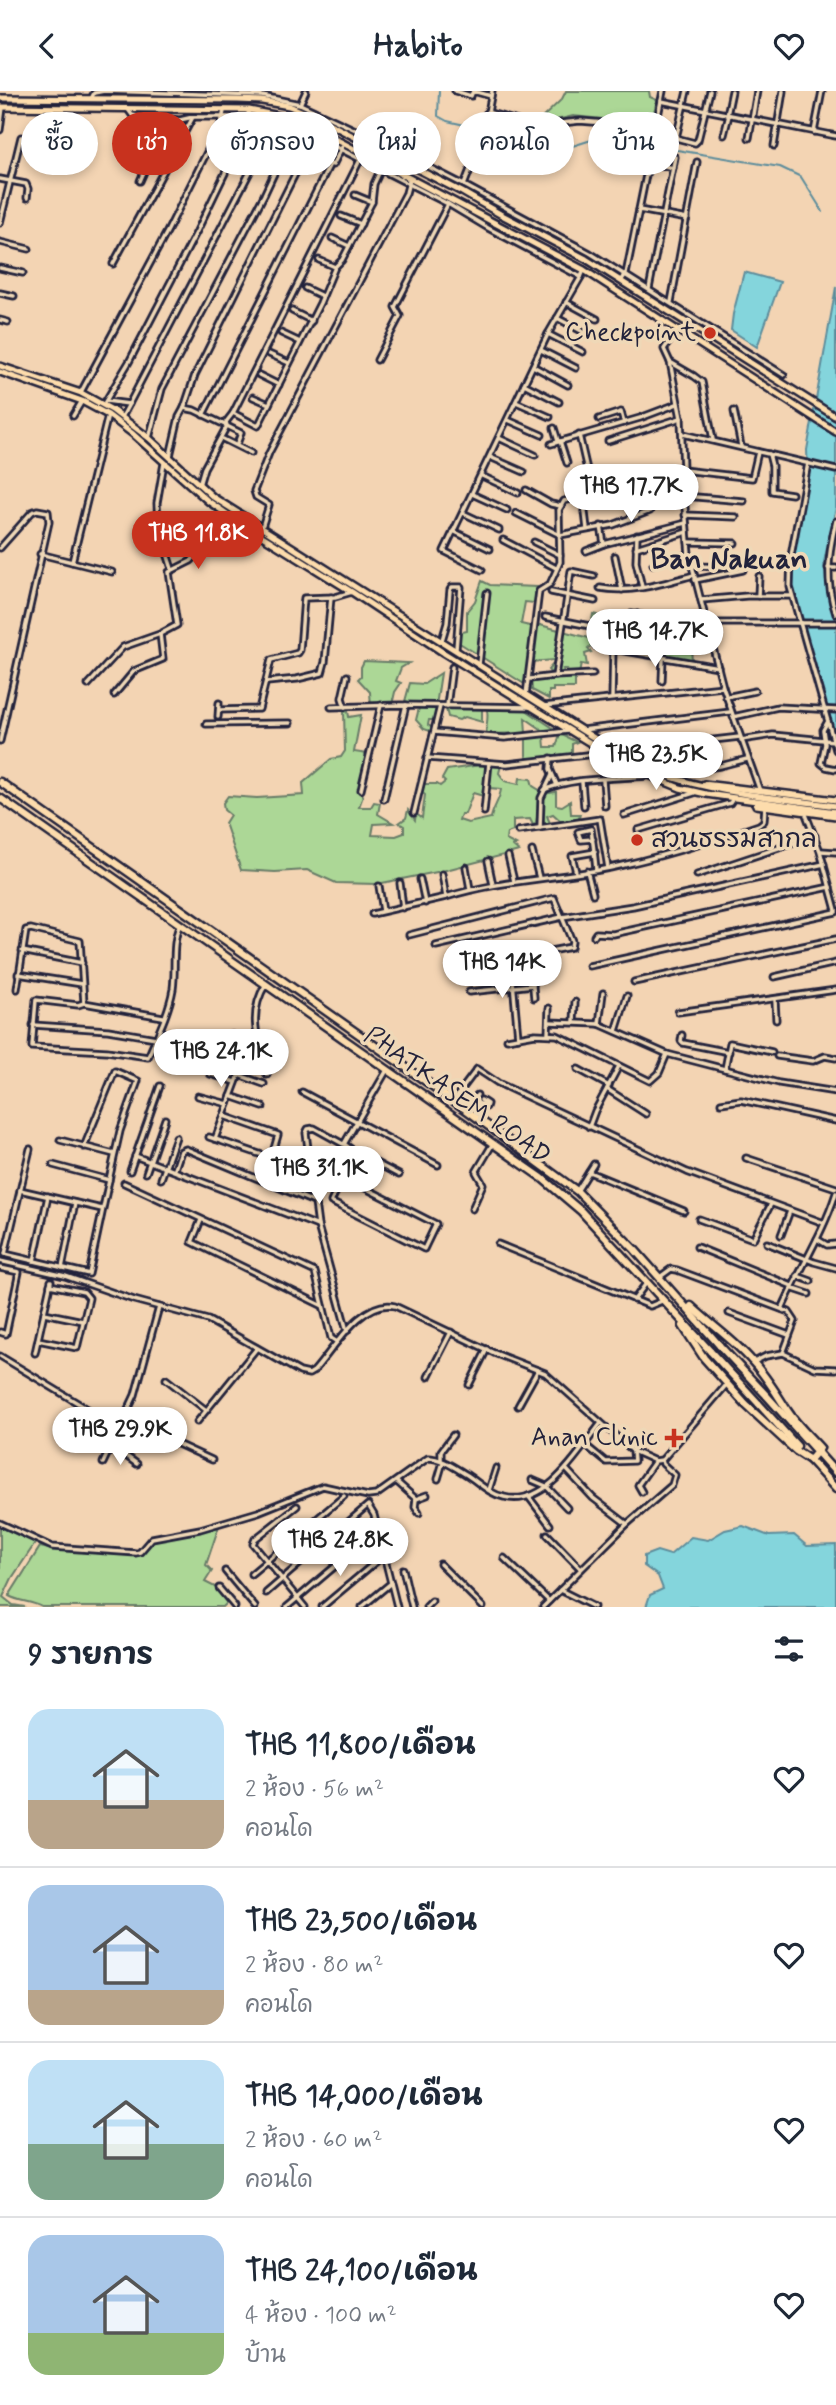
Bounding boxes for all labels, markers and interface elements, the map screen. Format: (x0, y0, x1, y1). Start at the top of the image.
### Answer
text: Habito (373, 25, 463, 67)
icon: back (28, 27, 66, 65)
icon: heart (770, 27, 808, 65)
chip: ซื้อ (21, 112, 98, 175)
chip: เช่า (112, 112, 192, 175)
chip: ตัวกรอง (206, 112, 339, 175)
chip: ใหม่ (353, 112, 441, 175)
chip: คอนโด (455, 112, 574, 175)
chip: บ้าน (588, 112, 679, 175)
place label: Checkpoint (565, 316, 696, 350)
marker: Checkpoint (702, 325, 718, 341)
pin: THB 17.7K (551, 465, 711, 524)
text: THB 17.7K (580, 472, 682, 502)
pin: THB 11.8K (118, 511, 278, 571)
text: THB 11.8K (148, 519, 248, 549)
district label: Ban Nakuan (650, 540, 808, 579)
pin: THB 14.7K (575, 609, 735, 669)
text: THB 14.7K (602, 617, 708, 647)
pin: THB 23.5K (576, 733, 736, 792)
text: THB 23.5K (605, 740, 707, 770)
place label: สวนธรรมสากล (651, 823, 817, 857)
marker: สวนธรรมสากล (629, 832, 645, 848)
pin: THB 14K (437, 941, 567, 1000)
text: THB 14K (459, 948, 545, 978)
street label: PHATKASEM ROAD (357, 1019, 557, 1173)
pin: THB 24.1K (141, 1030, 301, 1089)
text: THB 24.1K (170, 1037, 272, 1067)
pin: THB 31.1K (239, 1147, 399, 1206)
text: THB 31.1K (270, 1154, 368, 1184)
pin: THB 29.9K (40, 1407, 200, 1467)
text: THB 29.9K (68, 1415, 172, 1445)
place label: Anan Clinic (531, 1421, 658, 1455)
marker: Anan Clinic (664, 1428, 684, 1448)
pin: THB 24.8K (260, 1519, 420, 1578)
text: THB 24.8K (287, 1526, 393, 1556)
icon: filters (770, 1630, 808, 1668)
text: 9 รายการ (28, 1636, 153, 1675)
text: THB 11,800/เดือน (245, 1726, 476, 1765)
icon: home (84, 1737, 168, 1821)
icon: heart (770, 1760, 808, 1798)
text: 2 ห้อง · 56 m² (245, 1775, 384, 1805)
text: คอนโด (245, 1815, 313, 1845)
text: THB 23,500/เดือน (245, 1902, 477, 1941)
icon: home (84, 1913, 168, 1997)
icon: heart (770, 1936, 808, 1974)
text: 2 ห้อง · 80 m² (245, 1951, 384, 1981)
text: คอนโด (245, 1991, 313, 2021)
text: THB 14,000/เดือน (245, 2077, 483, 2116)
icon: home (84, 2088, 168, 2172)
icon: heart (770, 2111, 808, 2149)
text: 2 ห้อง · 60 m² (245, 2126, 382, 2156)
text: คอนโด (245, 2166, 313, 2196)
text: THB 24,100/เดือน (245, 2252, 478, 2291)
icon: home (84, 2263, 168, 2347)
icon: heart (770, 2286, 808, 2324)
text: 4 ห้อง · 100 m² (245, 2301, 397, 2331)
text: บ้าน (245, 2341, 286, 2371)

